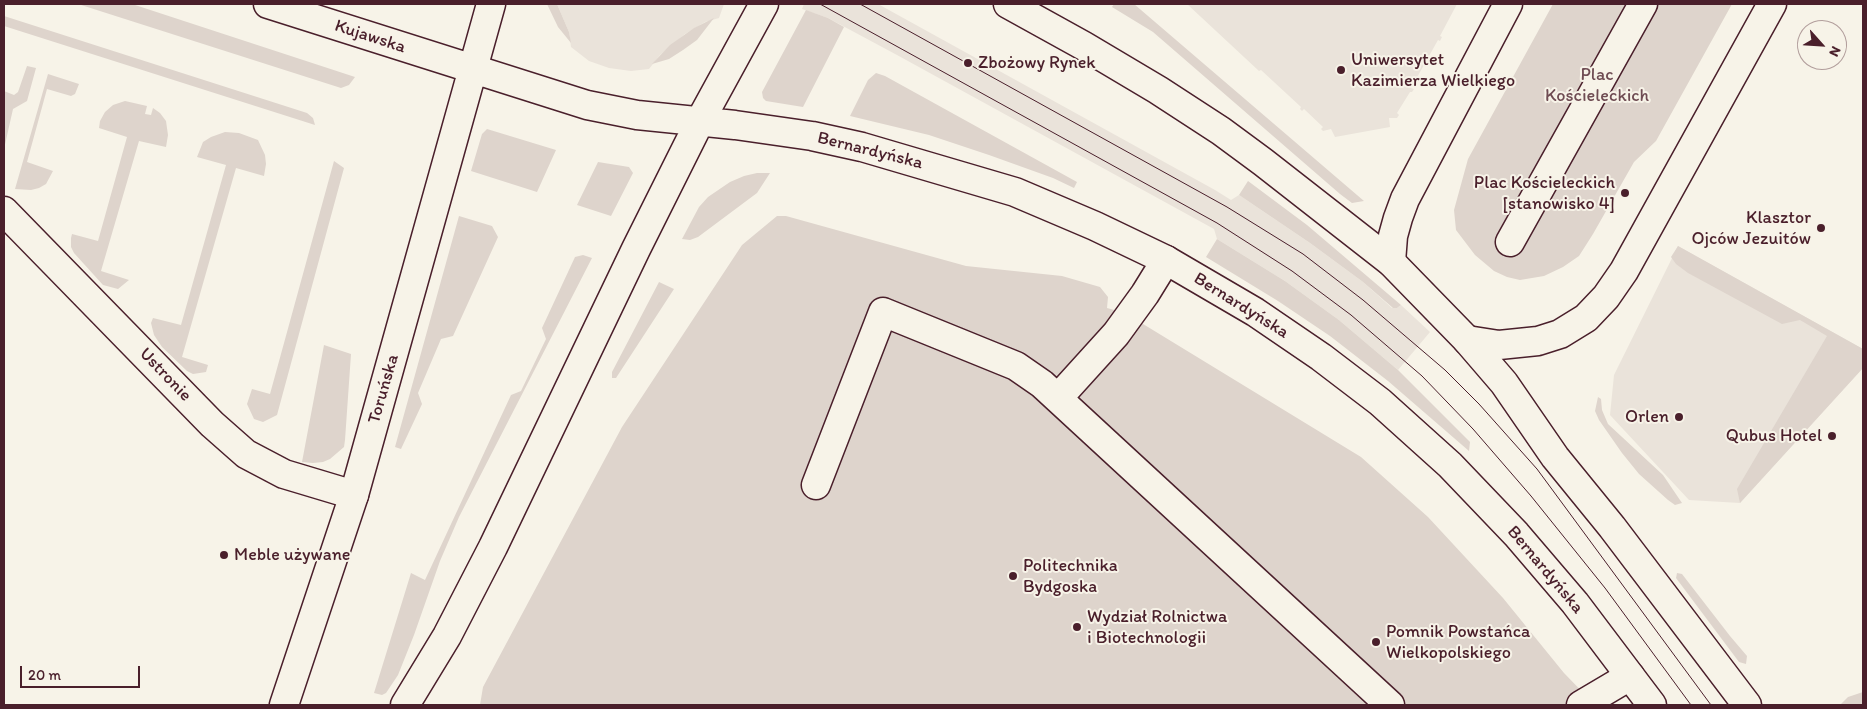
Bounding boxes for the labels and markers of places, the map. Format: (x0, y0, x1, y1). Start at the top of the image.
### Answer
place label: Uniwersytet Kazimierza Wielkiego (1351, 49, 1515, 92)
place label: Zbożowy Rynek (978, 52, 1096, 74)
marker: Zbożowy Rynek (962, 57, 974, 69)
marker: Uniwersytet Kazimierza Wielkiego (1335, 64, 1347, 76)
place label: Plac Kościeleckich [stanowisko 4] (1474, 172, 1615, 214)
marker: Plac Kościeleckich [stanowisko 4] (1619, 187, 1631, 199)
place label: Klasztor Ojców Jezuitów (1692, 207, 1811, 250)
marker: Klasztor Ojców Jezuitów (1815, 222, 1827, 234)
place label: Orlen (1625, 406, 1669, 428)
marker: Orlen (1673, 411, 1685, 423)
place label: Qubus Hotel (1726, 425, 1822, 447)
marker: Qubus Hotel (1826, 430, 1838, 442)
place label: Meble używane (234, 544, 351, 566)
marker: Meble używane (218, 549, 230, 561)
place label: Politechnika Bydgoska (1023, 555, 1118, 598)
marker: Politechnika Bydgoska (1007, 570, 1019, 582)
place label: Wydział Rolnictwa i Biotechnologii (1087, 606, 1227, 649)
marker: Wydział Rolnictwa i Biotechnologii (1071, 621, 1083, 633)
place label: Pomnik Powstańca Wielkopolskiego (1386, 621, 1530, 664)
marker: Pomnik Powstańca Wielkopolskiego (1370, 636, 1382, 648)

